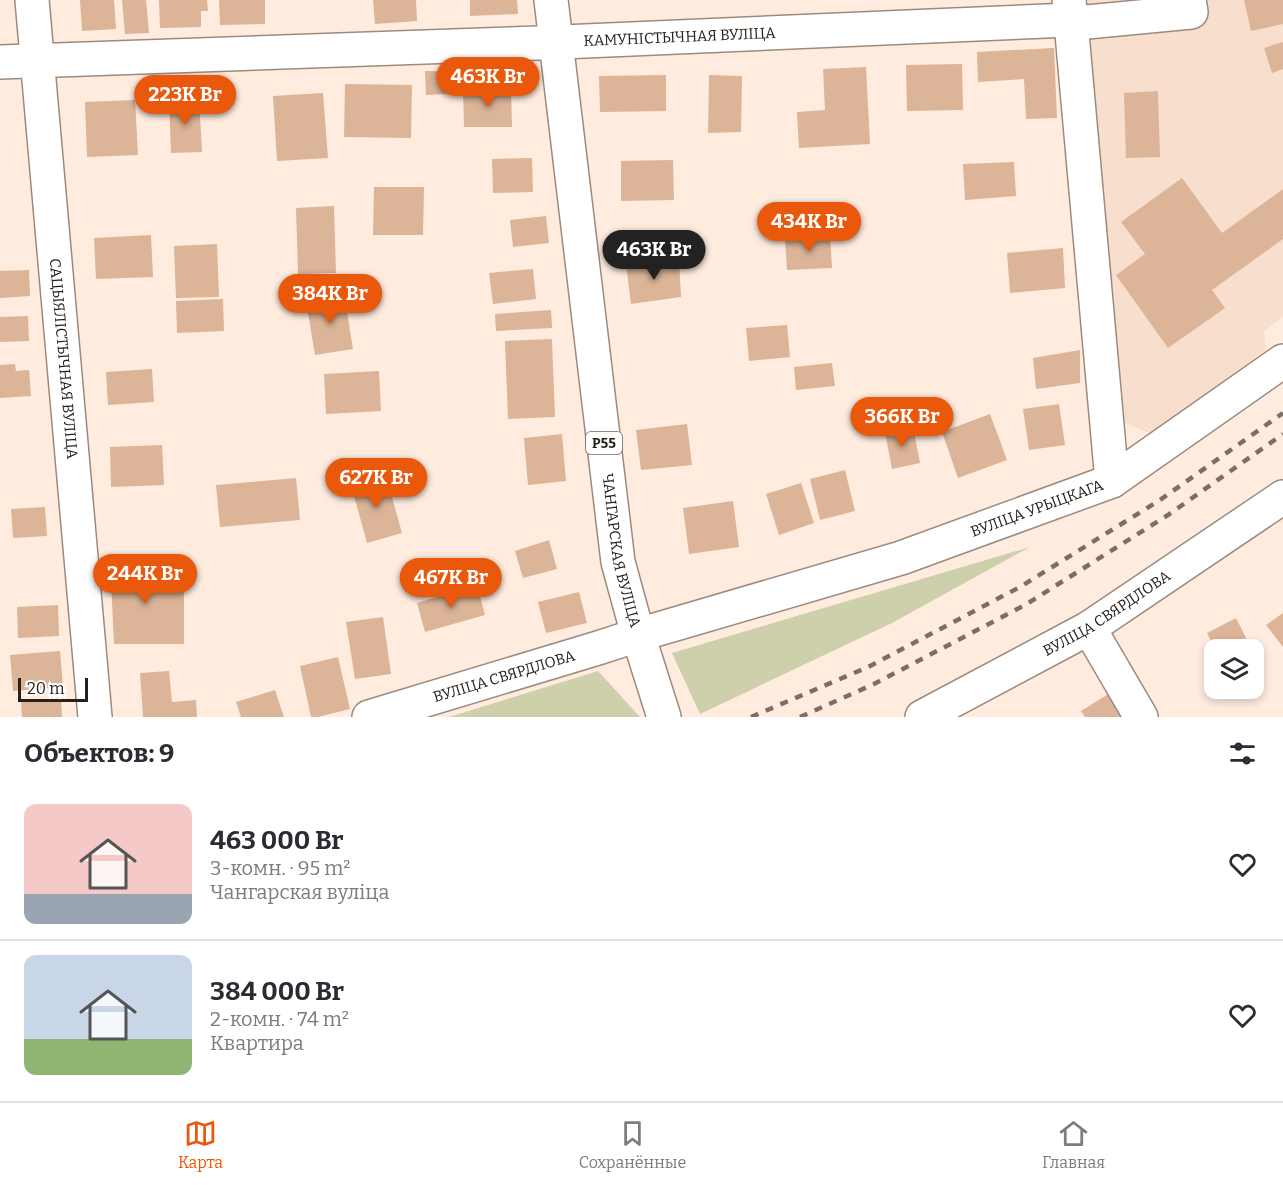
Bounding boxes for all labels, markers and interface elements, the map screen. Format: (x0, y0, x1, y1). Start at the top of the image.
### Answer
street label: КАМУНІСТЫЧНАЯ ВУЛІЦА (583, 24, 776, 50)
pin: 463K Br (433, 57, 543, 108)
text: 463K Br (451, 64, 525, 88)
pin: 223K Br (130, 75, 240, 126)
text: 223K Br (148, 82, 222, 106)
pin: 434K Br (754, 202, 864, 253)
text: 434K Br (771, 209, 847, 233)
pin: 463K Br (599, 230, 709, 281)
text: 463K Br (617, 237, 691, 261)
street label: САЦЫЯЛІСТЫЧНАЯ ВУЛІЦА (46, 257, 81, 460)
pin: 384K Br (275, 274, 385, 325)
text: 384K Br (292, 281, 368, 305)
pin: 366K Br (847, 397, 957, 448)
text: 366K Br (864, 404, 940, 428)
road number: Р55 (586, 432, 622, 454)
pin: 627K Br (321, 458, 431, 509)
text: 627K Br (339, 465, 413, 489)
street label: ЧАНГАРСКАЯ ВУЛІЦА (599, 472, 645, 630)
street label: ВУЛІЦА УРЫЦКАГА (968, 476, 1106, 541)
pin: 244K Br (90, 554, 200, 605)
pin: 467K Br (396, 558, 506, 609)
text: 244K Br (107, 561, 183, 585)
text: 467K Br (414, 565, 488, 589)
street label: ВУЛІЦА СВЯРДЛОВА (1040, 566, 1174, 660)
map controls (1204, 639, 1264, 699)
button: layers (1204, 639, 1264, 699)
street label: ВУЛІЦА СВЯРДЛОВА (431, 646, 577, 706)
scale bar (18, 675, 88, 702)
text: 20 m (27, 679, 64, 698)
icon: filters (1226, 737, 1259, 770)
text: Объектов: 9 (24, 738, 174, 769)
text: 463 000 Br (210, 825, 344, 856)
icon: home (72, 828, 144, 900)
icon: heart (1226, 848, 1259, 881)
text: 3-комн. · 95 m² (210, 856, 350, 880)
text: Чангарская вуліца (210, 880, 389, 904)
text: 384 000 Br (210, 976, 344, 1007)
icon: home (72, 979, 144, 1051)
icon: heart (1226, 999, 1259, 1032)
text: 2-комн. · 74 m² (210, 1007, 349, 1031)
text: Квартира (210, 1031, 304, 1055)
tab: Карта (178, 1117, 223, 1172)
tab: Сохранённые (579, 1117, 686, 1172)
tab: Главная (1042, 1117, 1105, 1172)

